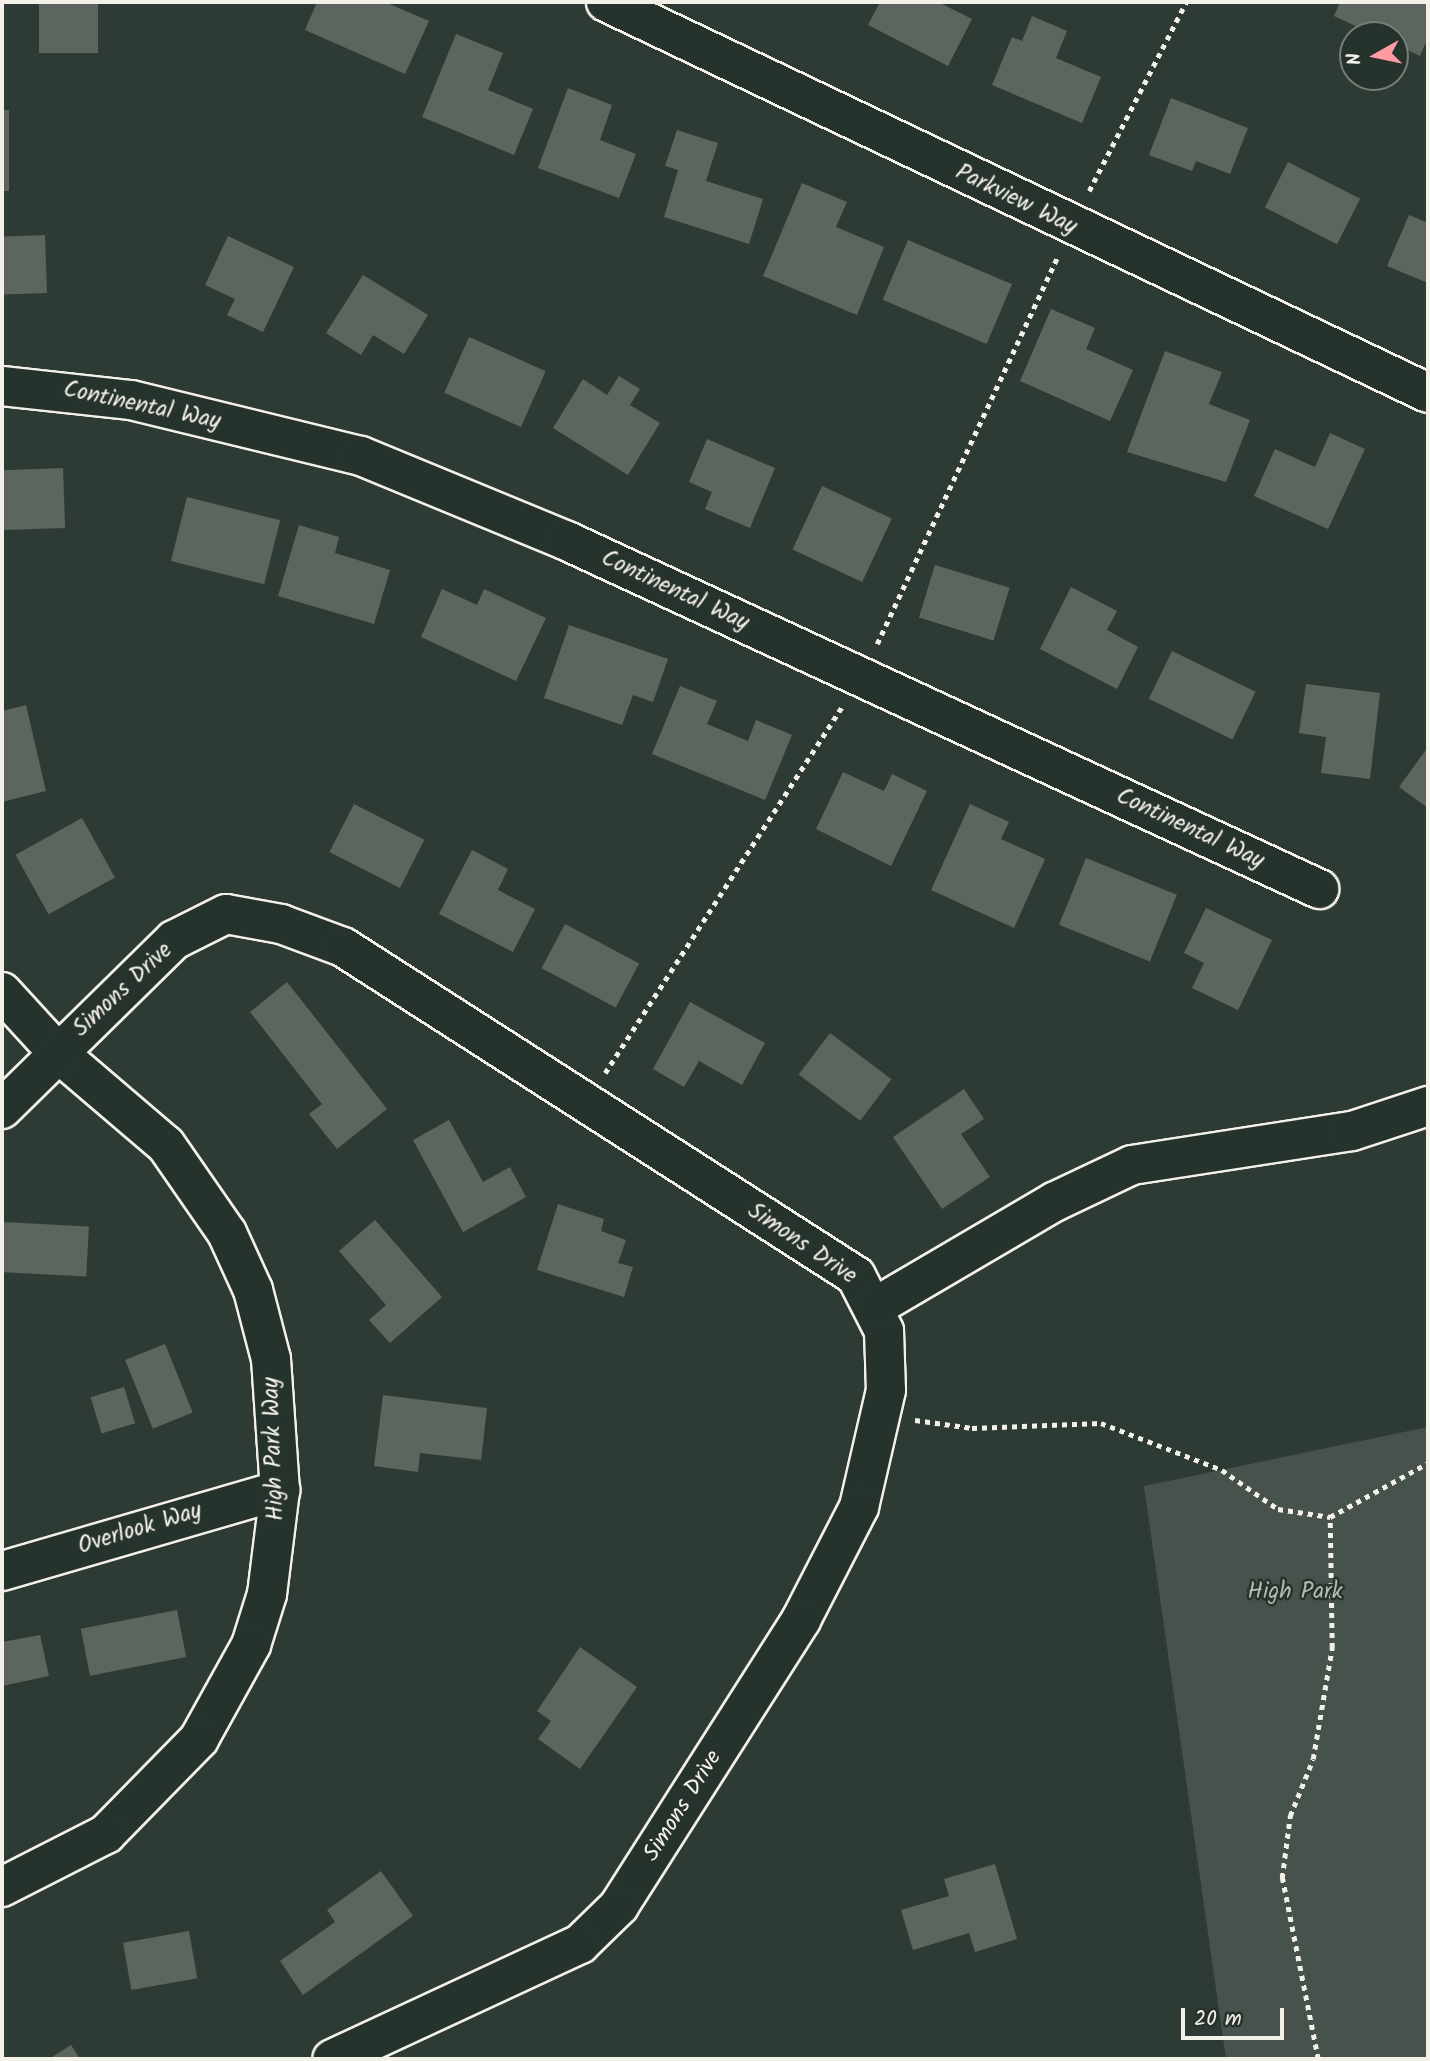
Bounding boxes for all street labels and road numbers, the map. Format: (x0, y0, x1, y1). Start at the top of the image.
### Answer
street label: Parkview Way (951, 159, 1081, 241)
street label: Continental Way (61, 376, 223, 436)
street label: Continental Way (597, 545, 753, 637)
street label: Continental Way (1112, 783, 1268, 875)
street label: Simons Drive (68, 937, 178, 1043)
street label: Simons Drive (742, 1197, 862, 1291)
street label: High Park Way (258, 1377, 290, 1521)
street label: Overlook Way (75, 1497, 205, 1561)
street label: Simons Drive (638, 1745, 728, 1867)

